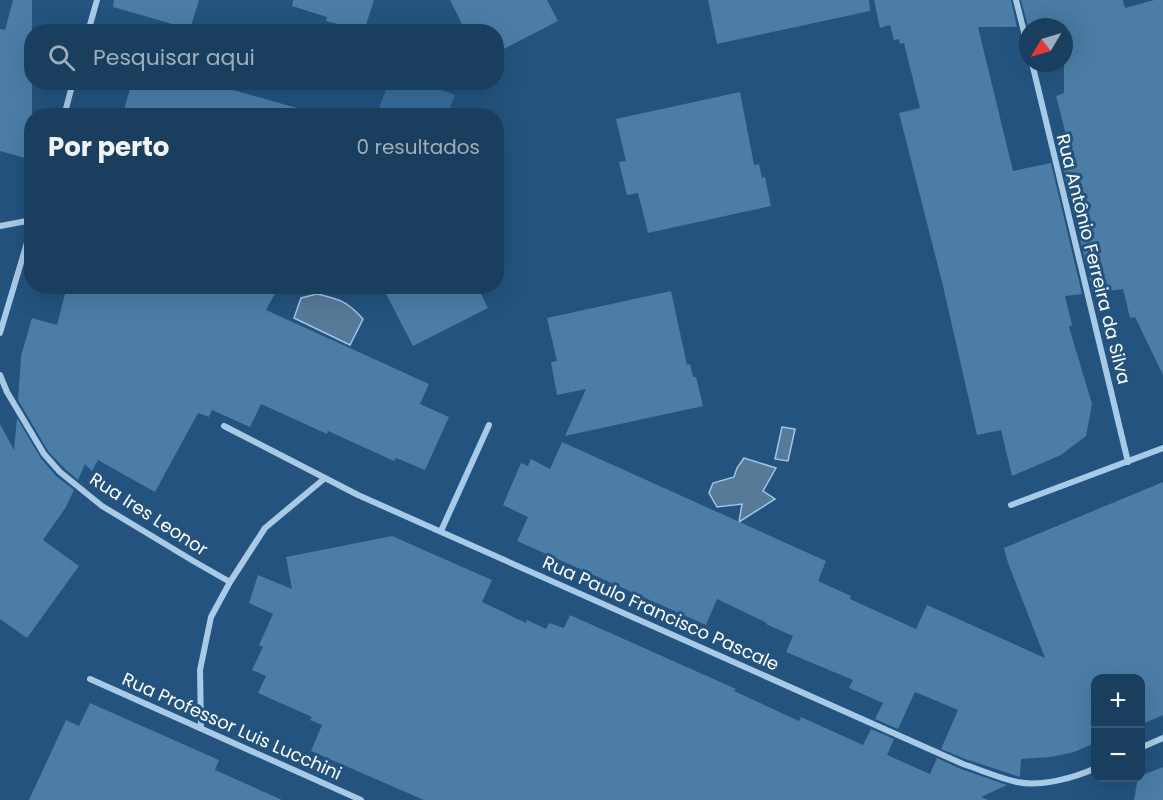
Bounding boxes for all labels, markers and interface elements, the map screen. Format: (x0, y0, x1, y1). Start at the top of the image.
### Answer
north arrow (1019, 18, 1073, 72)
search box (24, 24, 504, 90)
icon: search (45, 41, 78, 74)
text: Pesquisar aqui (93, 42, 255, 73)
text: Por perto (48, 129, 169, 165)
street label: Rua Antônio Ferreira da Silva (1051, 131, 1137, 387)
text: 0 resultados (357, 133, 480, 161)
street label: Rua Ires Leonor (85, 466, 213, 562)
street label: Rua Paulo Francisco Pascale (539, 549, 783, 677)
street label: Rua Professor Luis Lucchini (118, 666, 346, 786)
map controls (1091, 674, 1145, 782)
button: + (1091, 674, 1145, 728)
button: − (1091, 728, 1145, 782)

